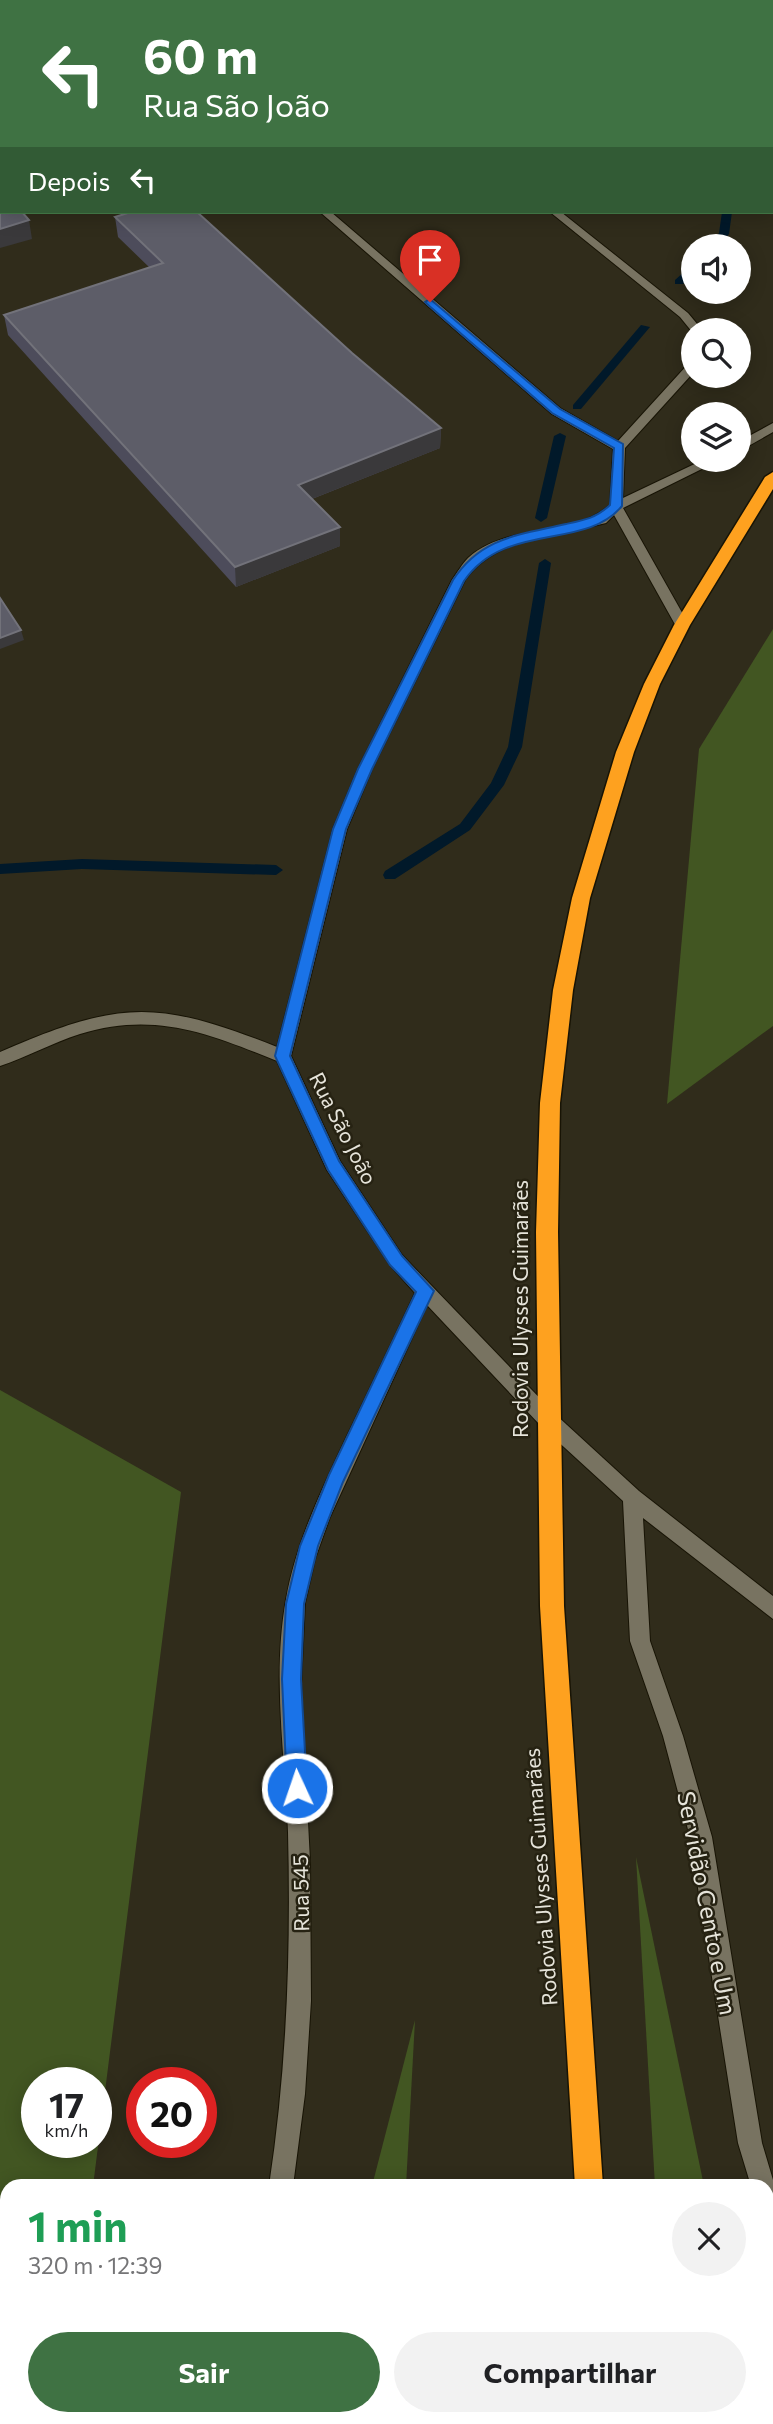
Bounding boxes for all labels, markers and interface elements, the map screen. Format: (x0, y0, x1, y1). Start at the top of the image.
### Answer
text: 60 m (143, 24, 258, 84)
icon: left (28, 28, 119, 119)
text: Rua São João (143, 84, 330, 124)
icon: left (124, 161, 162, 199)
text: Depois (28, 165, 110, 196)
pin (400, 230, 460, 302)
map controls (681, 234, 751, 472)
button: sound (681, 234, 751, 304)
icon: arrive (411, 241, 449, 279)
button: search (681, 318, 751, 388)
button: layers (681, 402, 751, 472)
street label: Rua São João (305, 1068, 383, 1188)
street label: Rodovia Ulysses Guimarães (507, 1180, 532, 1438)
street label: Rodovia Ulysses Guimarães (519, 1747, 561, 2007)
position arrow (260, 1751, 334, 1825)
street label: Servidão Cento e Um (672, 1789, 744, 2017)
street label: Rua 545 (287, 1854, 313, 1932)
speed limit sign: 20 (126, 2067, 217, 2158)
text: 17 (49, 2082, 84, 2125)
text: km/h (45, 2119, 88, 2141)
text: 1 min (28, 2199, 128, 2251)
button: close (672, 2202, 746, 2276)
text: 320 m · 12:39 (28, 2251, 163, 2279)
button: Sair (28, 2332, 380, 2412)
button: Compartilhar (394, 2332, 746, 2412)

